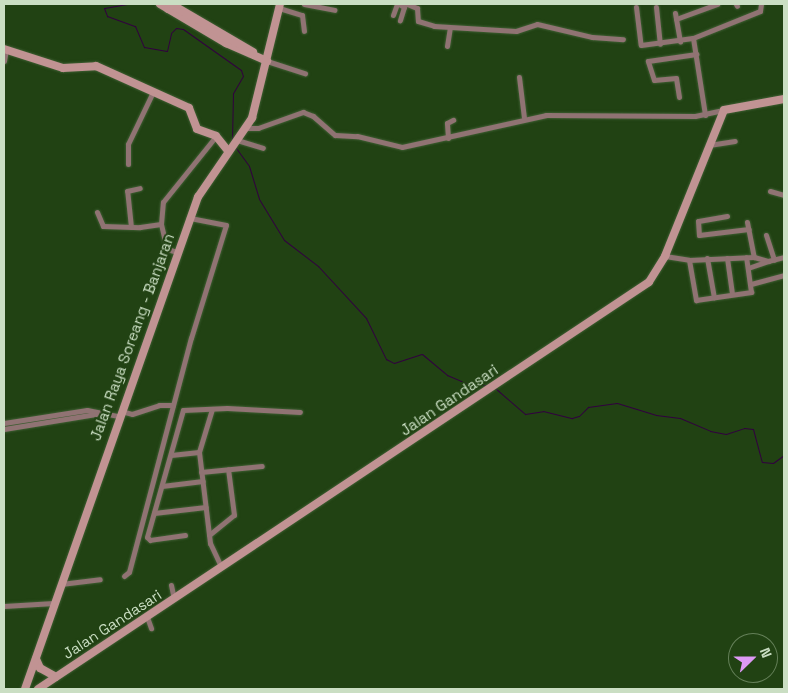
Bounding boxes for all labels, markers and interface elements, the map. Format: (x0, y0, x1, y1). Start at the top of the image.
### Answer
street label: Jalan Raya Soreang - Banjaran (86, 231, 178, 443)
street label: Jalan Gandasari (397, 361, 501, 439)
street label: Jalan Gandasari (59, 585, 165, 663)
north arrow (728, 633, 778, 683)
text: N (756, 645, 776, 660)

